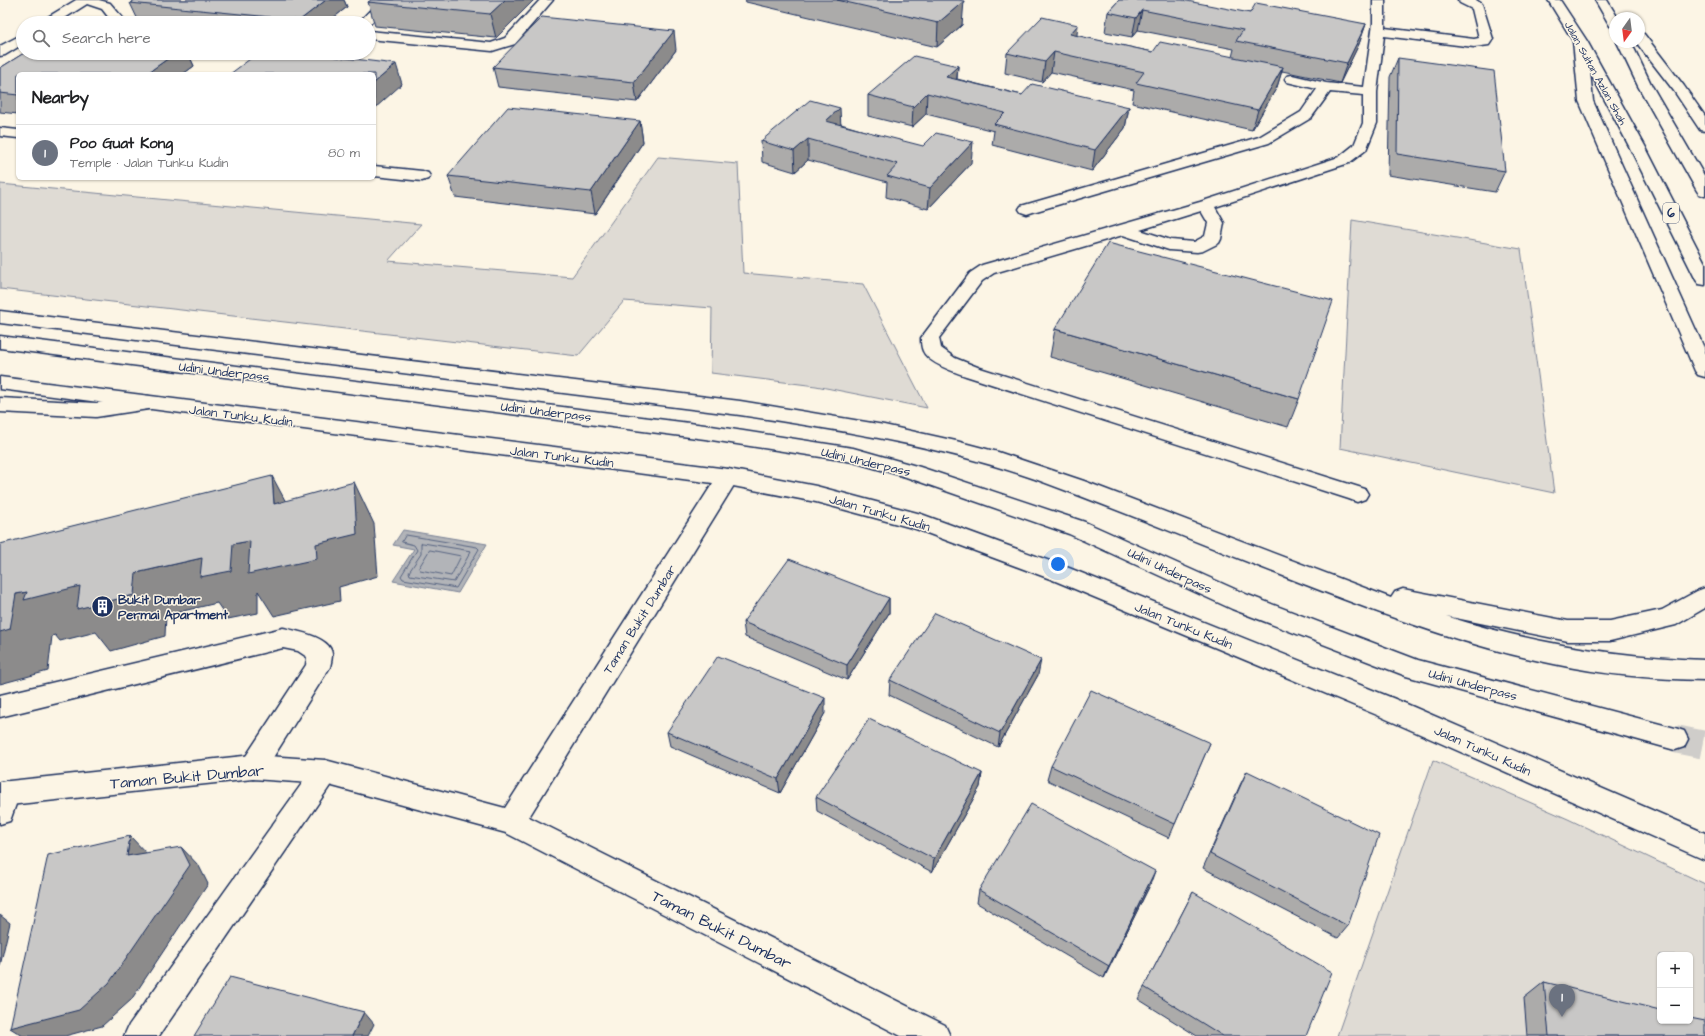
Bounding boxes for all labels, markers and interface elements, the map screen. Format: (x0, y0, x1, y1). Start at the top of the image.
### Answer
north arrow (1609, 12, 1645, 48)
search box (16, 16, 376, 60)
street label: Jalan Sultan Azlan Shah (1561, 19, 1631, 128)
icon: search (30, 27, 52, 49)
text: Search here (62, 28, 151, 49)
text: Nearby (32, 86, 89, 110)
text: Poo Guat Kong (70, 133, 173, 154)
text: 1 (44, 144, 46, 162)
text: 80 m (328, 144, 360, 162)
text: Temple · Jalan Tunku Kudin (70, 154, 228, 172)
road number: 6 (1663, 203, 1679, 223)
street label: Udini Underpass (178, 358, 271, 387)
street label: Udini Underpass (500, 398, 593, 427)
street label: Jalan Tunku Kudin (188, 401, 294, 431)
street label: Jalan Tunku Kudin (509, 442, 615, 472)
street label: Udini Underpass (819, 443, 913, 481)
street label: Jalan Tunku Kudin (827, 490, 933, 536)
street label: Udini Underpass (1124, 543, 1215, 599)
your location (1048, 554, 1068, 574)
street label: Taman Bukit Dumbar (599, 561, 681, 678)
place label: Bukit Dumbar Permai Apartment (118, 591, 229, 625)
building icon: Bukit Dumbar Permai Apartment (90, 593, 116, 619)
street label: Jalan Tunku Kudin (1132, 598, 1236, 654)
street label: Udini Underpass (1426, 664, 1520, 706)
street label: Jalan Tunku Kudin (1431, 721, 1534, 781)
street label: Taman Bukit Dumbar (109, 759, 265, 795)
street label: Taman Bukit Dumbar (648, 885, 796, 975)
map controls (1657, 952, 1693, 1024)
button: + (1657, 952, 1693, 988)
pin: 1 (1549, 984, 1575, 1017)
button: − (1657, 988, 1693, 1024)

